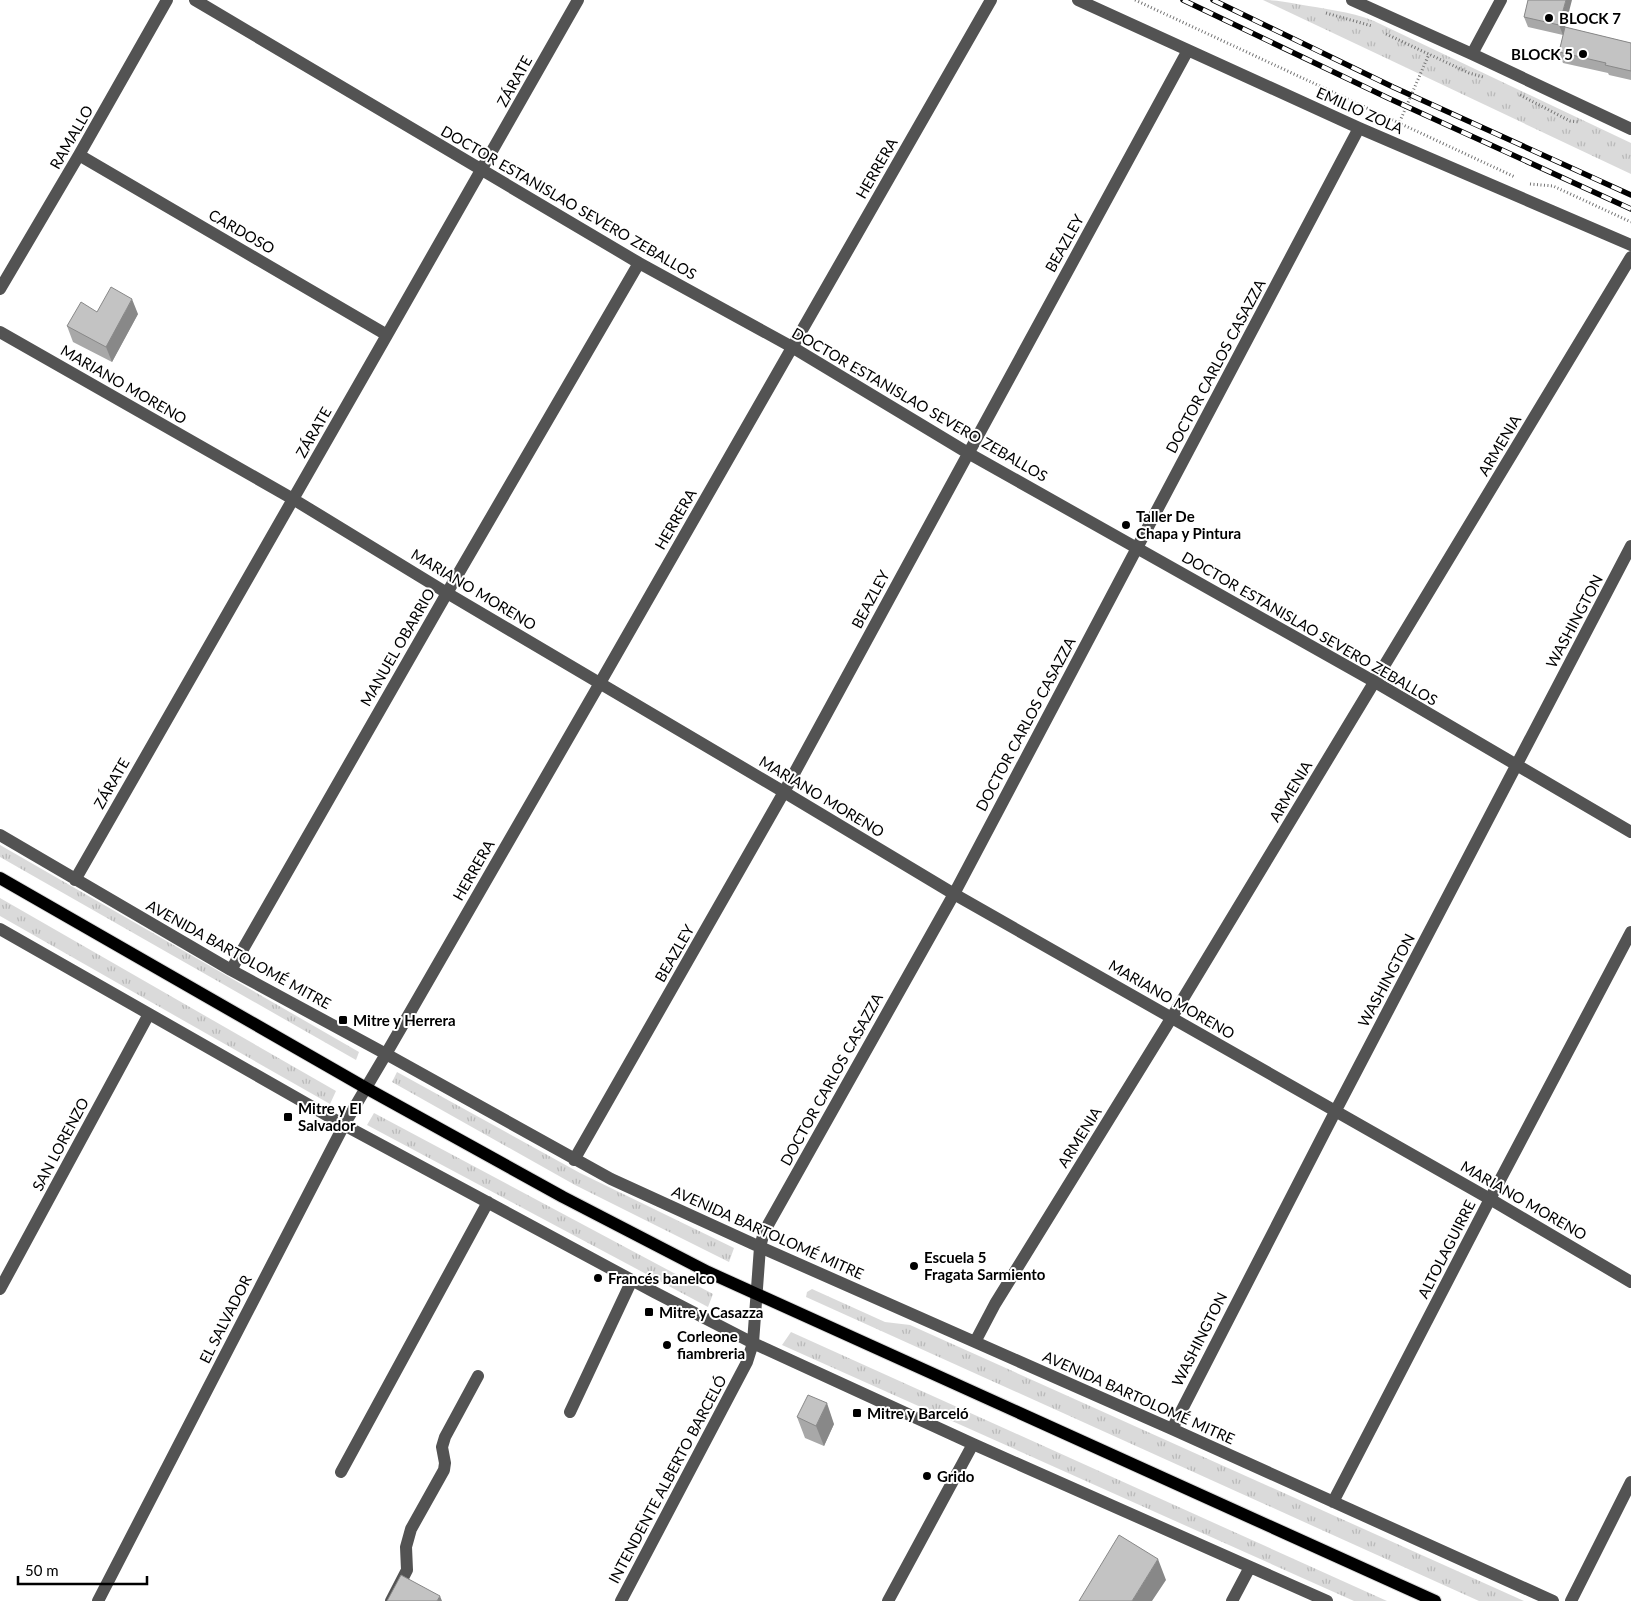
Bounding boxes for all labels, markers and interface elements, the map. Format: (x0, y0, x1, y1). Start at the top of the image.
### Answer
place label: BLOCK 7 (1559, 9, 1621, 27)
marker: BLOCK 7 (1543, 12, 1555, 24)
place label: BLOCK 5 (1511, 45, 1573, 63)
marker: BLOCK 5 (1577, 48, 1589, 60)
street label: ZÁRATE (493, 52, 535, 110)
street label: EMILIO ZOLA (1314, 83, 1407, 138)
street label: RAMALLO (46, 102, 96, 172)
street label: DOCTOR ESTANISLAO SEVERO ZEBALLOS (438, 121, 700, 283)
street label: HERRERA (851, 134, 901, 202)
street label: CARDOSO (206, 205, 278, 257)
street label: BEAZLEY (1041, 210, 1088, 275)
street label: DOCTOR CARLOS CASAZZA (1161, 275, 1269, 456)
street label: DOCTOR ESTANISLAO SEVERO ZEBALLOS (789, 323, 1051, 485)
street label: MARIANO MORENO (58, 341, 190, 427)
street label: ZÁRATE (291, 404, 335, 460)
street label: ARMENIA (1474, 411, 1525, 479)
street label: HERRERA (650, 485, 700, 553)
place label: Taller De Chapa y Pintura (1136, 507, 1241, 542)
marker: Taller De Chapa y Pintura (1120, 519, 1132, 531)
street label: MARIANO MORENO (408, 545, 540, 633)
street label: DOCTOR ESTANISLAO SEVERO ZEBALLOS (1179, 547, 1441, 709)
street label: BEAZLEY (847, 566, 893, 631)
street label: WASHINGTON (1542, 571, 1606, 671)
street label: MANUEL OBARRIO (356, 585, 438, 709)
street label: DOCTOR CARLOS CASAZZA (971, 633, 1079, 814)
street label: MARIANO MORENO (756, 752, 888, 840)
street label: ZÁRATE (89, 755, 133, 811)
street label: ARMENIA (1265, 757, 1316, 825)
street label: HERRERA (448, 836, 498, 904)
street label: AVENIDA BARTOLOMÉ MITRE (144, 896, 334, 1012)
street label: BEAZLEY (650, 921, 698, 985)
street label: WASHINGTON (1354, 930, 1418, 1030)
street label: MARIANO MORENO (1106, 956, 1238, 1042)
street label: DOCTOR CARLOS CASAZZA (776, 989, 886, 1168)
place label: Mitre y Herrera (353, 1011, 456, 1029)
marker: Mitre y Herrera (337, 1014, 349, 1026)
street label: SAN LORENZO (28, 1094, 92, 1194)
place label: Mitre y El Salvador (298, 1099, 362, 1134)
street label: ARMENIA (1053, 1103, 1105, 1171)
marker: Mitre y El Salvador (282, 1111, 294, 1123)
street label: MARIANO MORENO (1458, 1157, 1590, 1243)
street label: AVENIDA BARTOLOMÉ MITRE (669, 1181, 867, 1283)
street label: ALTOLAGUIRRE (1413, 1197, 1479, 1301)
place label: Escuela 5 Fragata Sarmiento (924, 1248, 1046, 1283)
marker: Escuela 5 Fragata Sarmiento (908, 1260, 920, 1272)
place label: Francés banelco (608, 1269, 715, 1287)
street label: EL SALVADOR (195, 1271, 255, 1366)
marker: Francés banelco (592, 1272, 604, 1284)
street label: WASHINGTON (1168, 1289, 1230, 1389)
place label: Mitre y Casazza (659, 1303, 763, 1321)
marker: Mitre y Casazza (643, 1306, 655, 1318)
place label: Corleone fiambreria (677, 1327, 745, 1362)
marker: Corleone fiambreria (661, 1339, 673, 1351)
street label: AVENIDA BARTOLOMÉ MITRE (1040, 1346, 1238, 1448)
street label: INTENDENTE ALBERTO BARCELÓ (604, 1372, 730, 1586)
place label: Mitre y Barceló (867, 1404, 969, 1422)
marker: Mitre y Barceló (851, 1407, 863, 1419)
place label: Grido (937, 1467, 975, 1485)
marker: Grido (921, 1470, 933, 1482)
scale bar (18, 1554, 146, 1586)
text: 50 m (25, 1561, 59, 1579)

